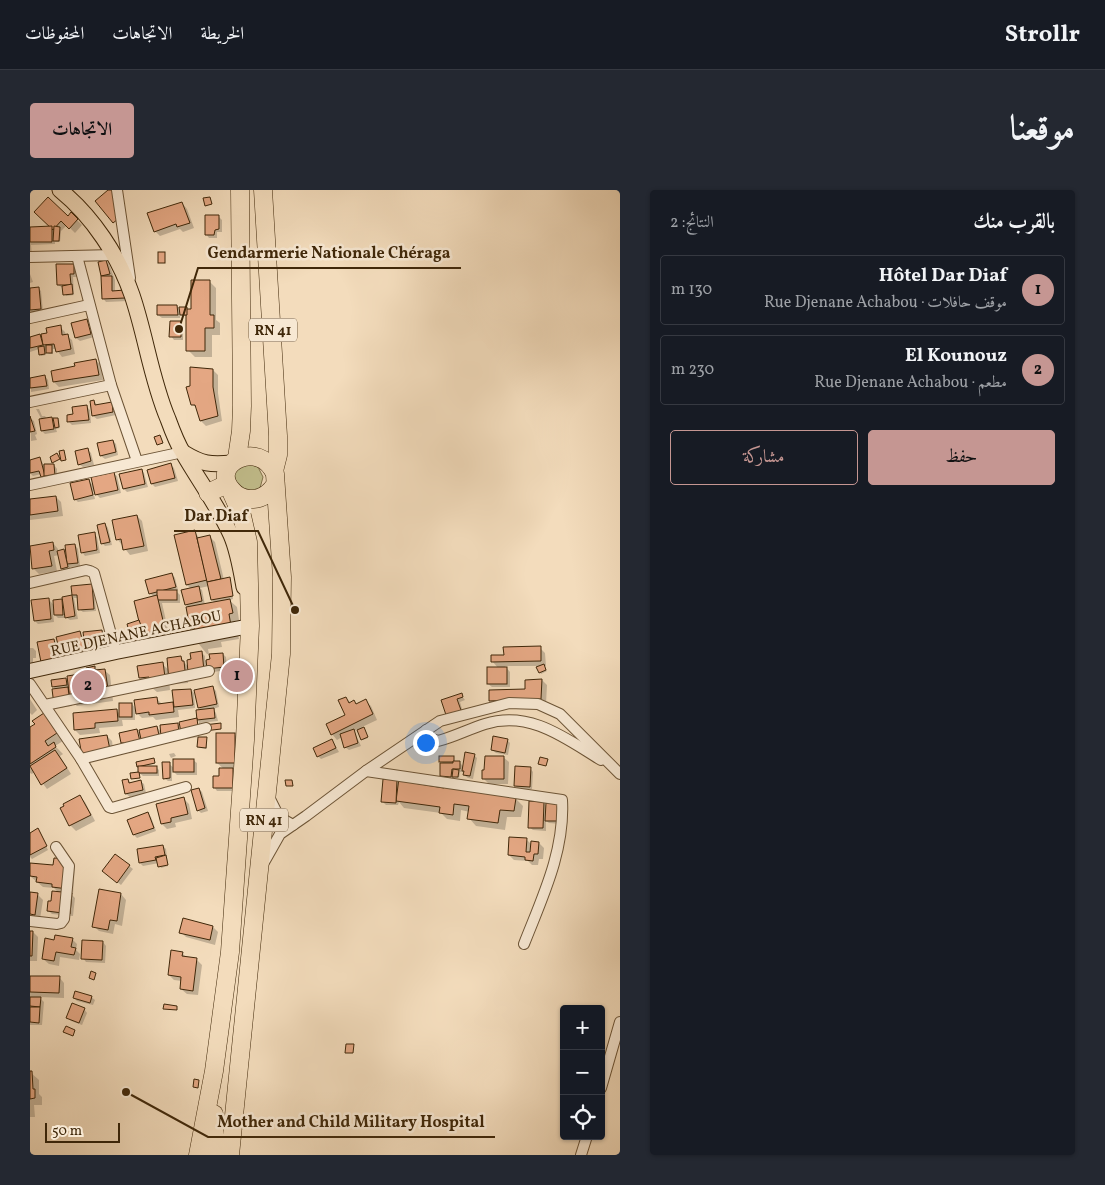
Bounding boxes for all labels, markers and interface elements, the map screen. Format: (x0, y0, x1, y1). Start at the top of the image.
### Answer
text: Strollr (1005, 18, 1080, 52)
text: المحفوظات (25, 22, 84, 47)
text: الاتجاهات (112, 22, 172, 47)
text: الخريطة (200, 22, 244, 47)
button: الاتجاهات (30, 103, 134, 158)
text: موقعنا (1010, 106, 1075, 154)
text: بالقرب منك (973, 208, 1055, 237)
text: النتائج: 2 (670, 212, 714, 234)
callout: Gendarmerie Nationale Chéraga (198, 237, 461, 268)
text: Gendarmerie Nationale Chéraga (208, 243, 451, 265)
text: Hôtel Dar Diaf (879, 263, 1007, 289)
text: 130 m (671, 279, 712, 301)
text: 1 (1035, 279, 1041, 301)
text: موقف حافلات · Rue Djenane Achabou (764, 292, 1007, 314)
road number: RN 41 (249, 318, 297, 342)
text: El Kounouz (905, 343, 1007, 369)
text: 230 m (671, 359, 714, 381)
text: 2 (1034, 359, 1042, 381)
text: مطعم · Rue Djenane Achabou (814, 372, 1007, 394)
button: مشاركة (670, 430, 858, 485)
button: حفظ (868, 430, 1055, 485)
callout: Dar Diaf (174, 500, 258, 531)
text: Dar Diaf (184, 506, 250, 528)
street label: RUE DJENANE ACHABOU (49, 606, 224, 663)
pin: 1 (221, 657, 253, 695)
pin: 2 (72, 667, 104, 705)
your location (413, 730, 439, 756)
road number: RN 41 (240, 808, 288, 832)
map controls (560, 1005, 605, 1140)
button: + (560, 1005, 605, 1050)
button: − (560, 1050, 605, 1095)
button: locate (560, 1095, 605, 1140)
callout: Mother and Child Military Hospital (208, 1106, 495, 1137)
text: Mother and Child Military Hospital (217, 1112, 485, 1134)
scale bar (45, 1120, 120, 1143)
text: 50 m (52, 1122, 82, 1141)

